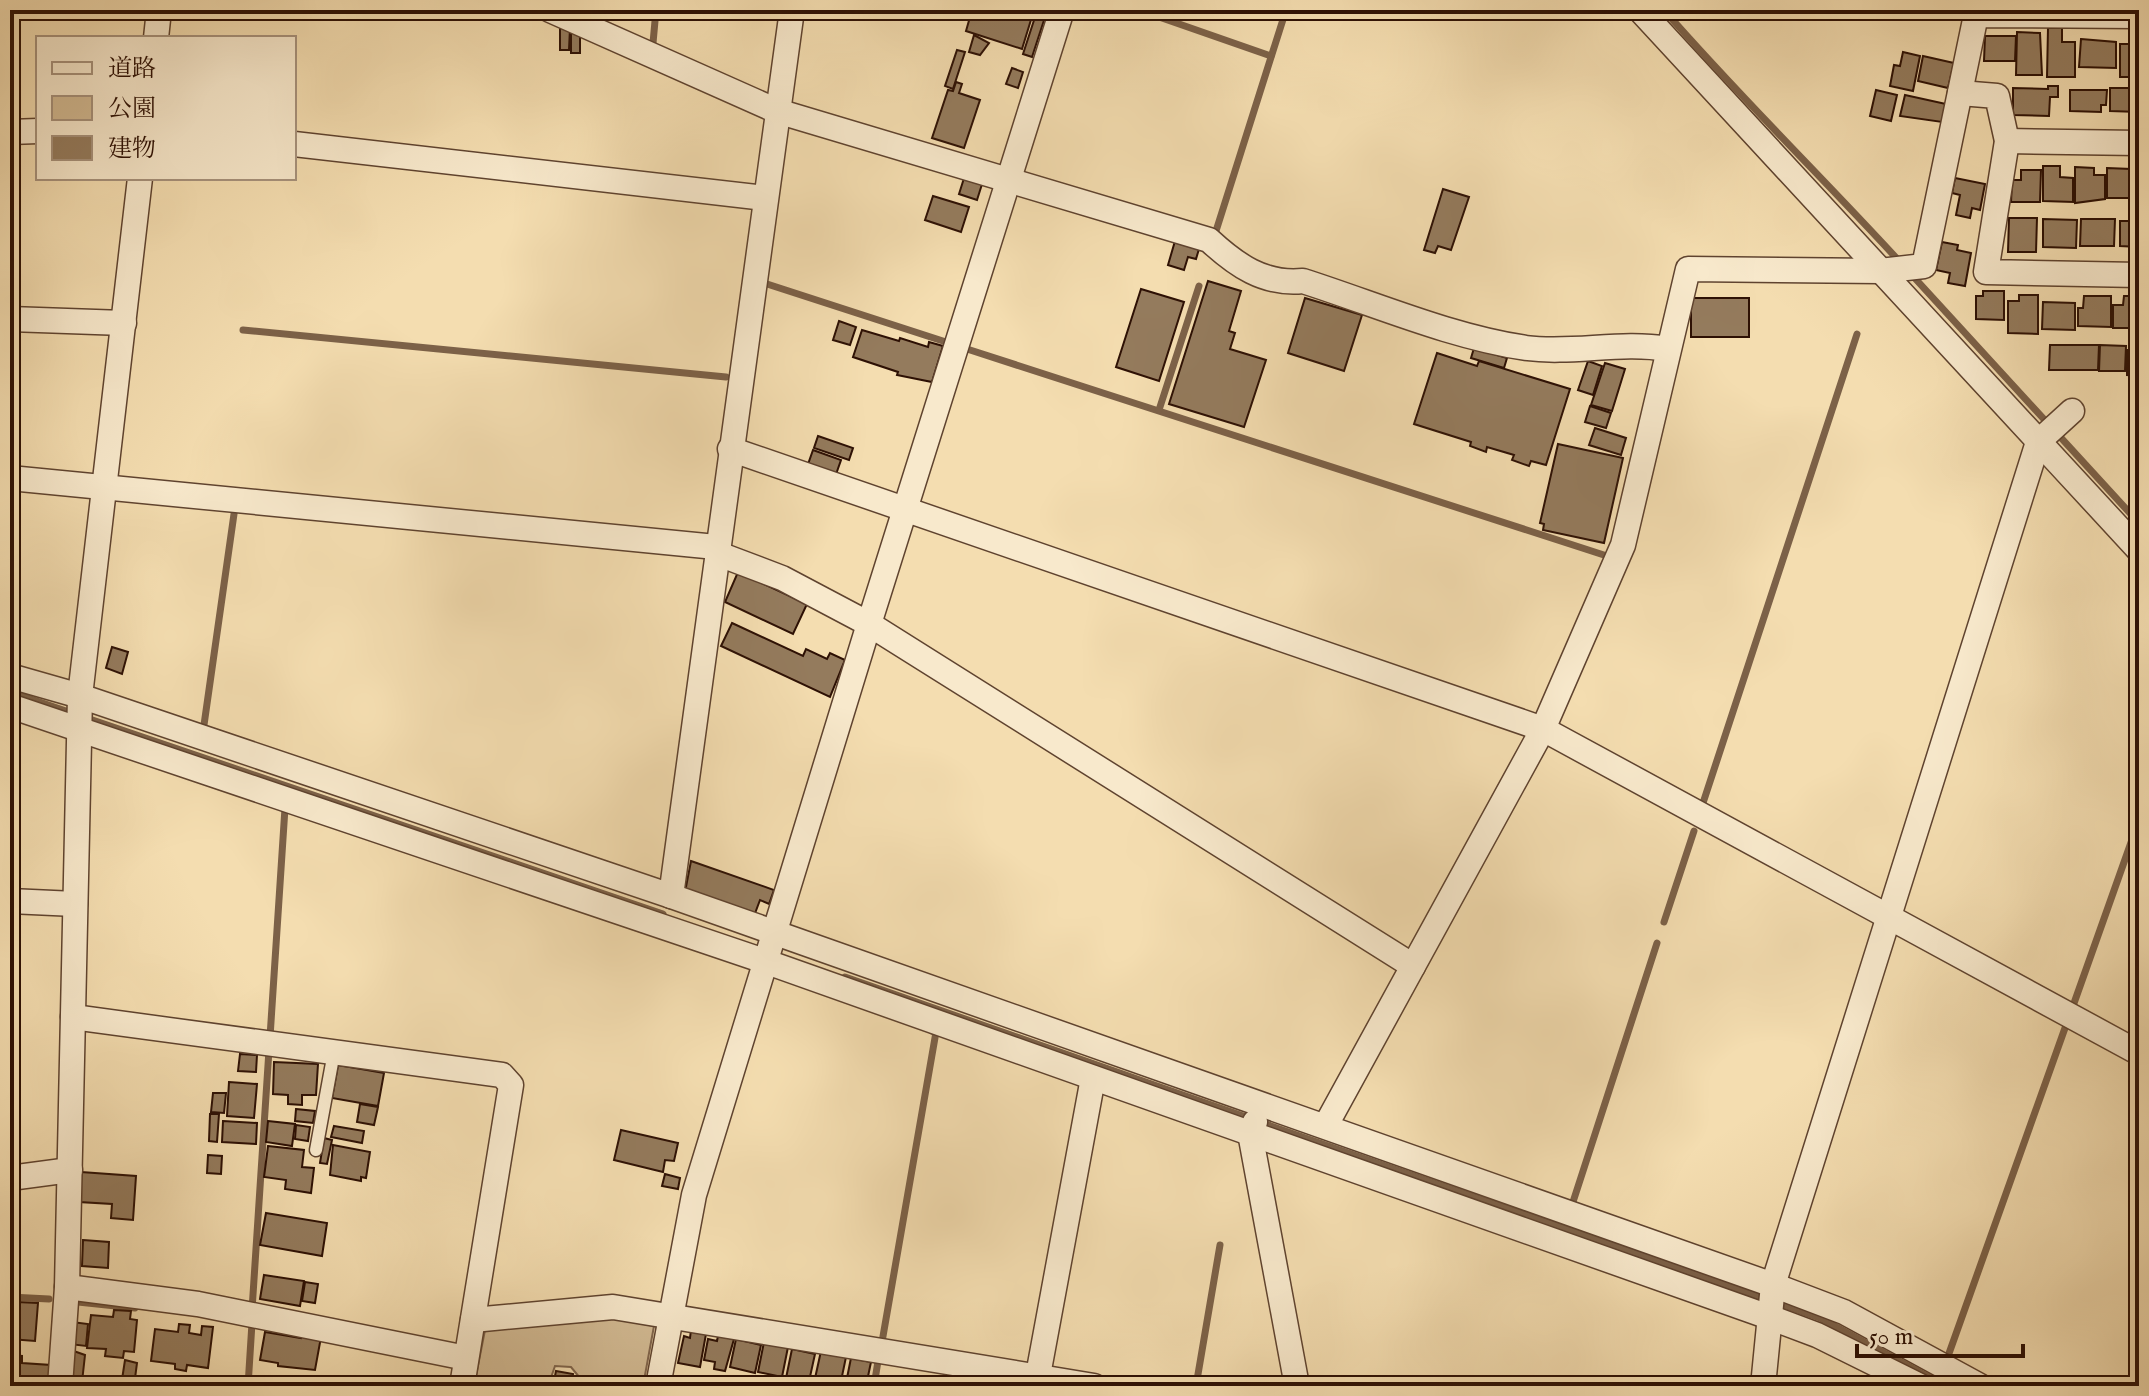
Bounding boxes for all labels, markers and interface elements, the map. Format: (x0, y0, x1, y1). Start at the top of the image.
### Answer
legend (36, 36, 296, 180)
text: 道路 (108, 54, 156, 85)
text: 公園 (108, 94, 156, 125)
text: 建物 (108, 134, 156, 165)
scale bar (1857, 1308, 2023, 1358)
text: 50 m (1869, 1322, 1913, 1353)

